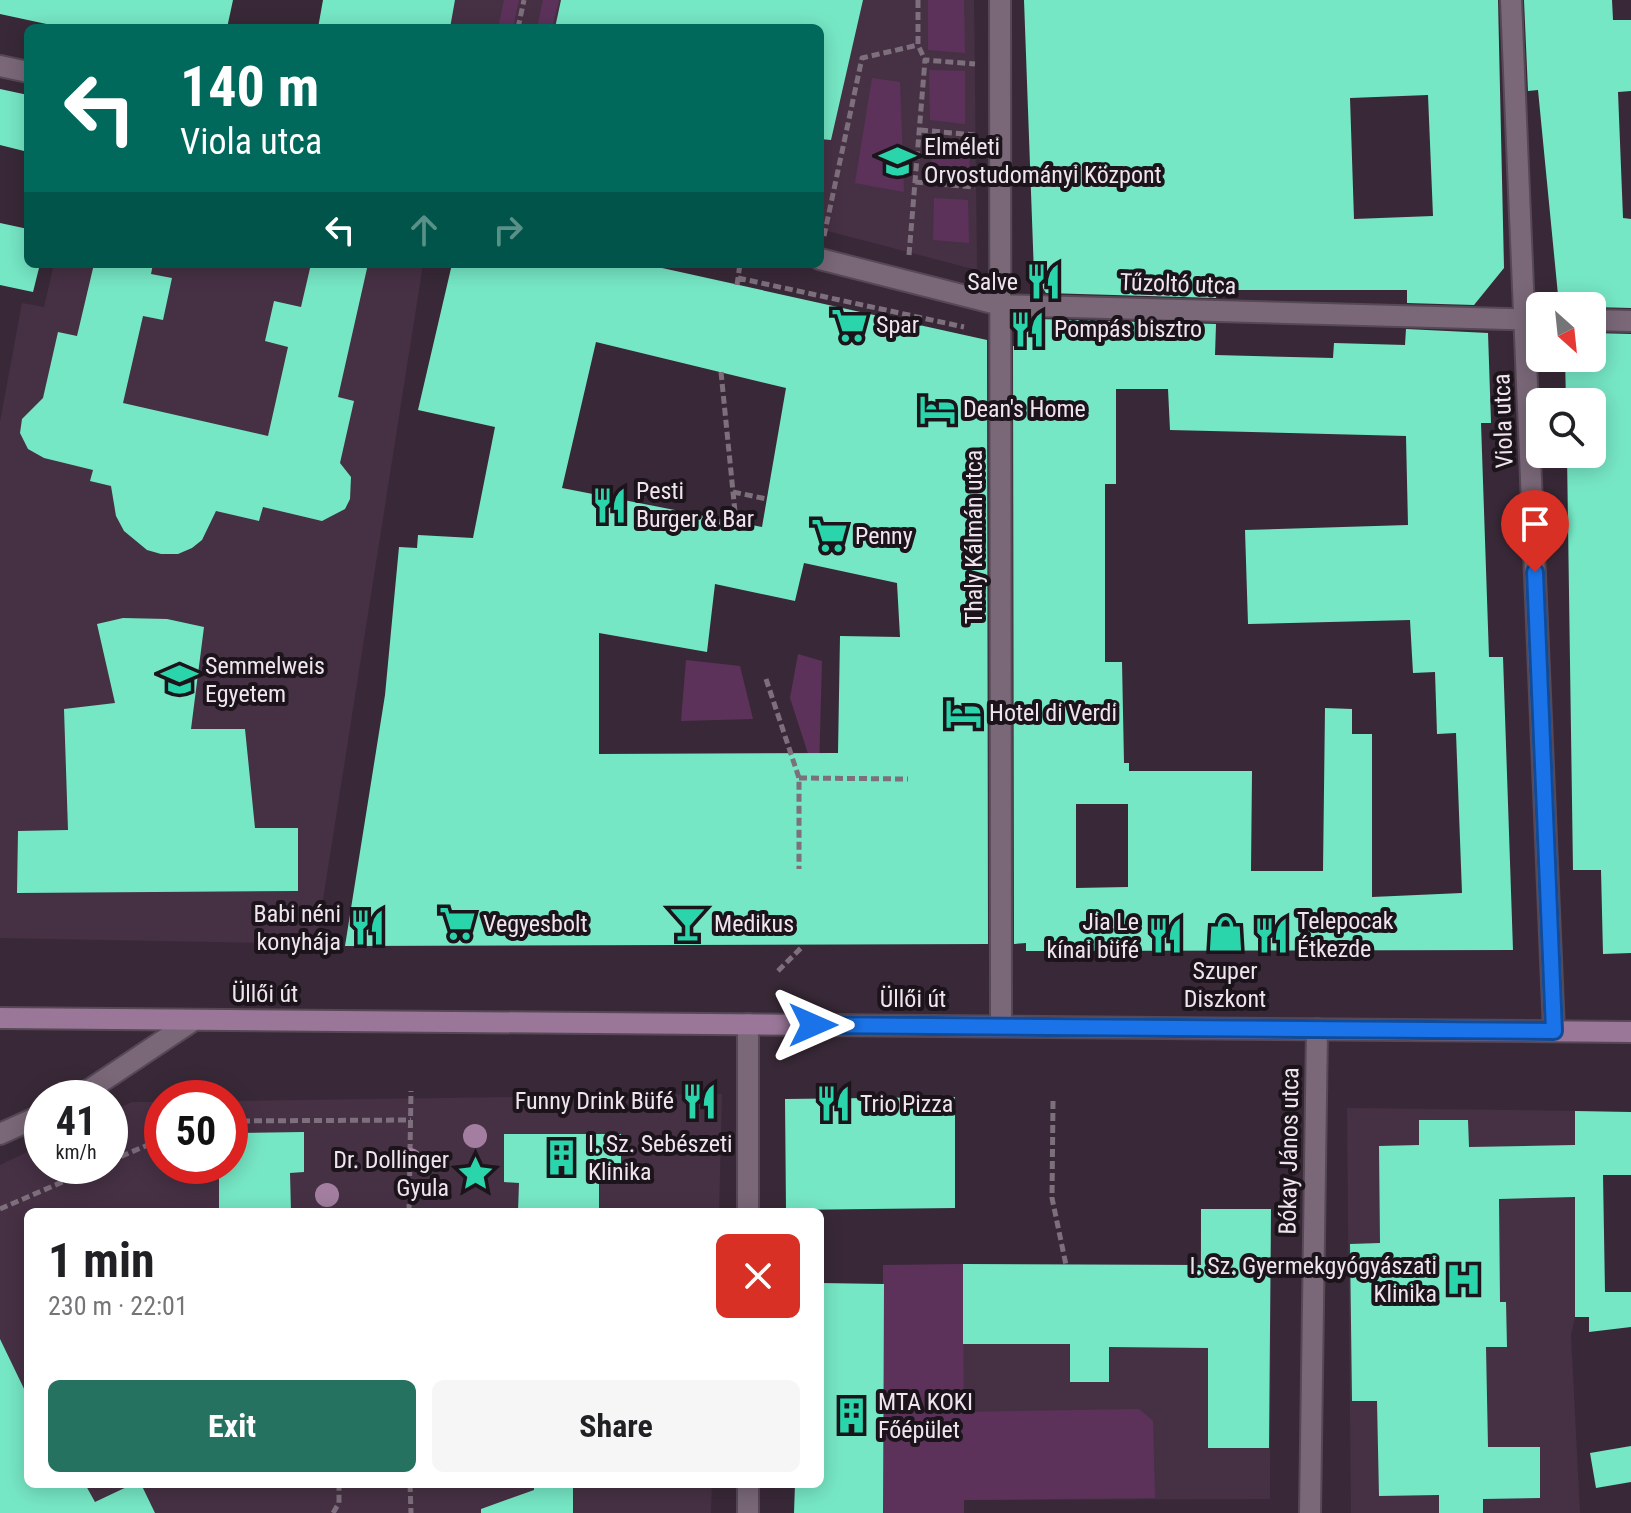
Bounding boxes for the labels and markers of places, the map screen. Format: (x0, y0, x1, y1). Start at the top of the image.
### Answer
place label: Elméleti Orvostudományi Központ (924, 133, 1162, 189)
school or university icon: Elméleti Orvostudományi Központ (879, 142, 917, 180)
restaurant icon: Salve (1025, 263, 1063, 301)
place label: Salve (967, 268, 1018, 296)
supermarket icon: Spar (831, 306, 869, 344)
restaurant icon: Pompás bisztro (1009, 310, 1047, 348)
place label: Spar (876, 311, 919, 339)
place label: Pompás bisztro (1054, 315, 1202, 343)
hotel icon: Dean's Home (918, 390, 956, 428)
place label: Dean's Home (963, 395, 1086, 423)
place label: Pesti Burger & Bar (636, 477, 754, 533)
restaurant icon: Pesti Burger & Bar (591, 486, 629, 524)
pin (1501, 490, 1569, 572)
supermarket icon: Penny (810, 517, 848, 555)
place label: Penny (855, 522, 913, 550)
place label: Semmelweis Egyetem (205, 652, 325, 708)
school or university icon: Semmelweis Egyetem (160, 661, 198, 699)
hotel icon: Hotel di Verdi (944, 694, 982, 732)
place label: Hotel di Verdi (989, 699, 1117, 727)
place label: Babi néni konyhája (254, 900, 341, 956)
supermarket icon: Vegyesbolt (438, 905, 476, 943)
bar icon: Medikus (669, 905, 707, 943)
place label: Telepocak Étkezde (1297, 907, 1394, 963)
place label: Jia Le kínai büfé (1046, 908, 1139, 964)
restaurant icon: Babi néni konyhája (348, 909, 386, 947)
place label: Vegyesbolt (483, 910, 588, 938)
place label: Medikus (714, 910, 794, 938)
shop icon: Szuper Diszkont (1206, 915, 1244, 953)
restaurant icon: Telepocak Étkezde (1252, 916, 1290, 954)
restaurant icon: Jia Le kínai büfé (1146, 917, 1184, 955)
place label: Szuper Diszkont (1184, 957, 1266, 1013)
restaurant icon: Funny Drink Büfé (681, 1082, 719, 1120)
restaurant icon: Trio Pizza (815, 1085, 853, 1123)
place label: Funny Drink Büfé (515, 1087, 674, 1115)
place label: Trio Pizza (860, 1090, 953, 1118)
place label: I. Sz. Sebészeti Klinika (588, 1130, 733, 1186)
building icon: I. Sz. Sebészeti Klinika (543, 1139, 581, 1177)
place label: Dr. Dollinger Gyula (333, 1146, 449, 1202)
place icon: Dr. Dollinger Gyula (456, 1155, 494, 1193)
place label: I. Sz. Gyermekgyógyászati Klinika (1189, 1252, 1437, 1308)
hospital icon: I. Sz. Gyermekgyógyászati Klinika (1444, 1261, 1482, 1299)
place label: MTA KOKI Főépület (878, 1388, 973, 1444)
building icon: MTA KOKI Főépület (833, 1397, 871, 1435)

